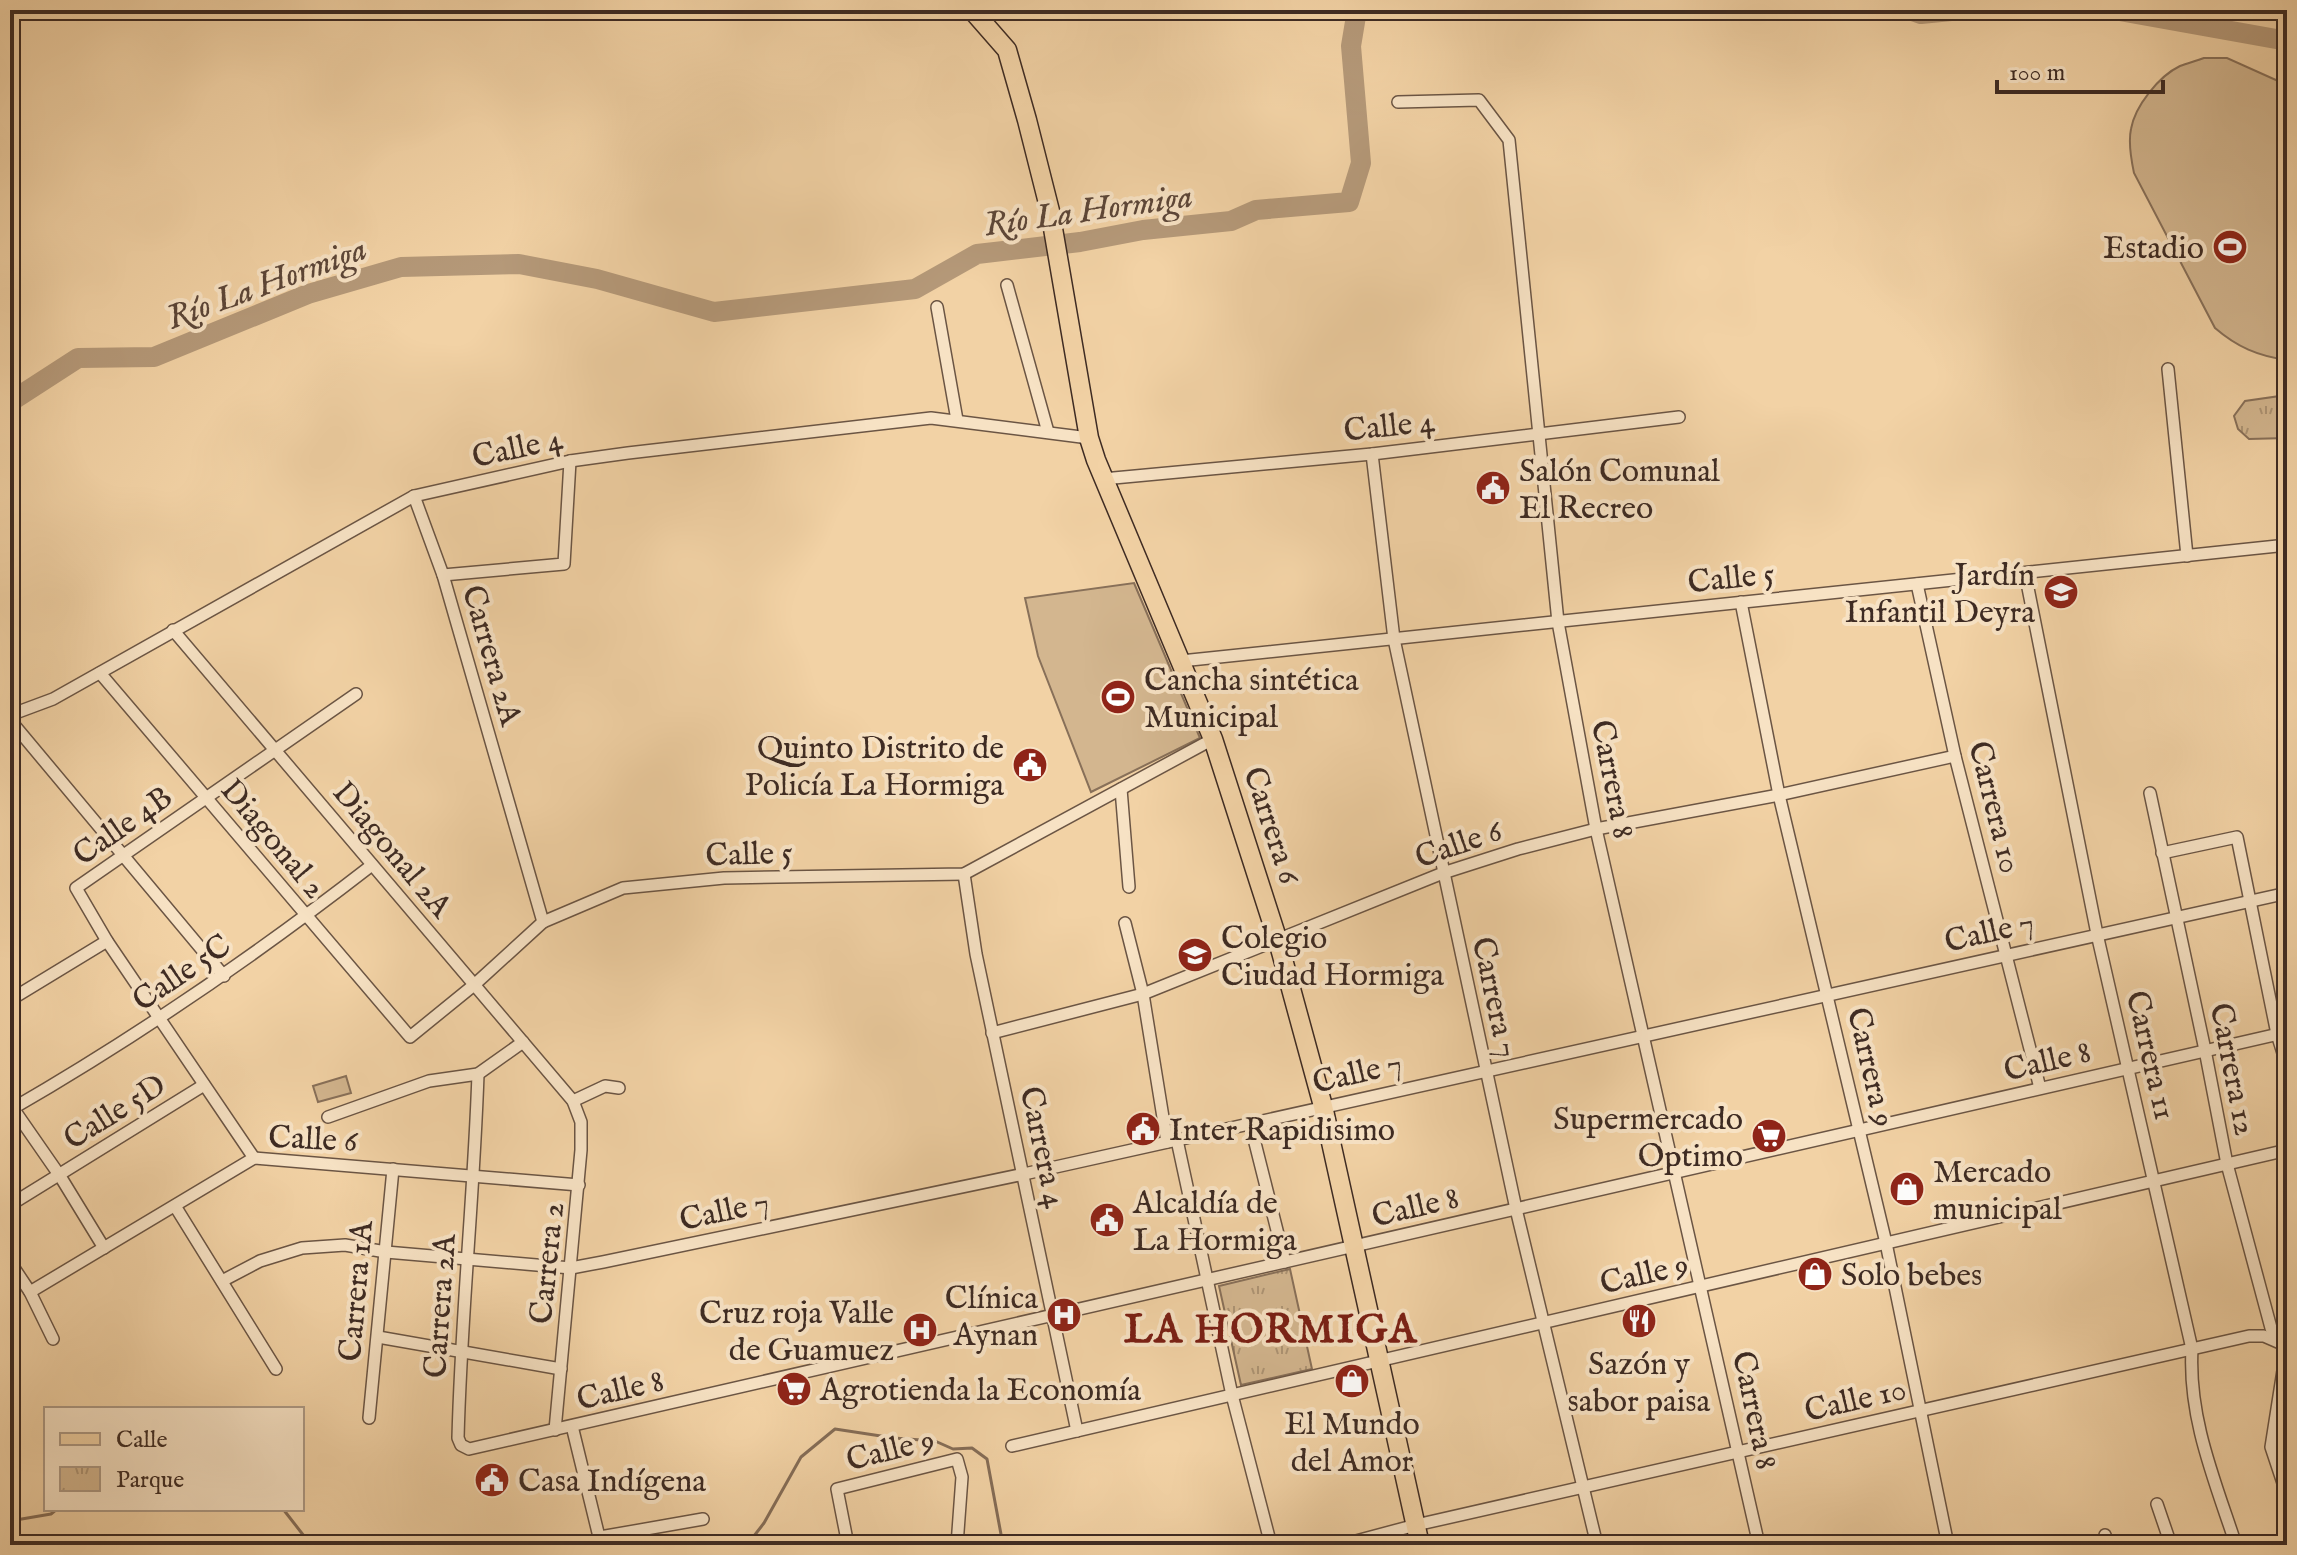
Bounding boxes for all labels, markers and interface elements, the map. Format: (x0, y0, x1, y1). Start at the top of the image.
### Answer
scale bar (1997, 44, 2163, 94)
text: 100 m (2009, 58, 2065, 89)
water label: Río La Hormiga (981, 176, 1195, 247)
water label: Río La Hormiga (161, 228, 373, 340)
sports icon: Estadio (2211, 228, 2249, 266)
place label: Estadio (2103, 229, 2204, 270)
street label: Calle 4 (1342, 402, 1437, 453)
street label: Calle 4 (469, 420, 567, 479)
place label: Salón Comunal El Recreo (1519, 452, 1720, 530)
public building icon: Salón Comunal El Recreo (1474, 469, 1512, 507)
street label: Calle 5 (1686, 555, 1777, 604)
place label: Jardín Infantil Deyra (1845, 556, 2035, 634)
school or university icon: Jardín Infantil Deyra (2042, 573, 2080, 611)
street label: Carrera 2A (451, 581, 531, 732)
place label: Cancha sintética Municipal (1144, 661, 1359, 739)
sports icon: Cancha sintética Municipal (1099, 678, 1137, 716)
street label: Carrera 8 (1580, 717, 1643, 842)
place label: Quinto Distrito de Policía La Hormiga (745, 729, 1004, 807)
street label: Carrera 10 (1957, 737, 2030, 878)
public building icon: Quinto Distrito de Policía La Hormiga (1011, 746, 1049, 784)
street label: Carrera 6 (1232, 762, 1309, 890)
street label: Diagonal 2 (210, 771, 334, 908)
street label: Diagonal 2A (322, 774, 461, 928)
street label: Calle 4B (66, 778, 181, 876)
street label: Calle 6 (1410, 811, 1508, 879)
street label: Calle 5 (705, 833, 793, 878)
street label: Calle 7 (1941, 903, 2038, 964)
place label: Colegio Ciudad Hormiga (1221, 919, 1444, 997)
street label: Calle 5C (125, 926, 240, 1022)
street label: Carrera 7 (1461, 933, 1526, 1062)
school or university icon: Colegio Ciudad Hormiga (1176, 936, 1214, 974)
street label: Carrera 11 (2115, 987, 2184, 1124)
street label: Carrera 12 (2199, 1000, 2264, 1139)
street label: Carrera 9 (1836, 1004, 1903, 1131)
street label: Calle 8 (2000, 1033, 2095, 1092)
street label: Calle 7 (1309, 1044, 1406, 1105)
street label: Calle 5D (57, 1066, 174, 1160)
street label: Carrera 4 (1009, 1083, 1074, 1212)
place label: Supermercado Optimo (1553, 1100, 1743, 1178)
public building icon: Inter Rapidisimo (1124, 1110, 1162, 1148)
place label: Inter Rapidisimo (1169, 1111, 1395, 1152)
supermarket icon: Supermercado Optimo (1750, 1117, 1788, 1155)
street label: Calle 6 (267, 1118, 359, 1163)
place label: Mercado municipal (1933, 1153, 2062, 1231)
shop icon: Mercado municipal (1888, 1170, 1926, 1208)
street label: Calle 8 (1368, 1179, 1463, 1238)
street label: Calle 7 (676, 1183, 773, 1242)
place label: Alcaldía de La Hormiga (1132, 1184, 1297, 1262)
street label: Carrera 2 (522, 1200, 575, 1326)
public building icon: Alcaldía de La Hormiga (1088, 1201, 1126, 1239)
street label: Carrera 1A (331, 1218, 384, 1363)
street label: Carrera 2A (416, 1232, 467, 1379)
street label: Calle 9 (1596, 1245, 1693, 1306)
shop icon: Solo bebes (1796, 1255, 1834, 1293)
place label: Solo bebes (1841, 1256, 1982, 1297)
place label: Clínica Aynan (945, 1279, 1038, 1357)
place label: Cruz roja Valle de Guamuez (699, 1294, 894, 1372)
hospital icon: Clínica Aynan (1045, 1296, 1083, 1334)
restaurant icon: Sazón y sabor paisa (1620, 1302, 1658, 1340)
district label: LA HORMIGA (1124, 1306, 1418, 1357)
hospital icon: Cruz roja Valle de Guamuez (901, 1311, 939, 1349)
place label: Sazón y sabor paisa (1568, 1345, 1711, 1423)
street label: Carrera 8 (1721, 1348, 1786, 1473)
street label: Calle 8 (573, 1362, 668, 1421)
shop icon: El Mundo del Amor (1333, 1362, 1371, 1400)
supermarket icon: Agrotienda la Economía (775, 1370, 813, 1408)
street label: Calle 10 (1801, 1370, 1910, 1433)
place label: Agrotienda la Economía (819, 1371, 1141, 1412)
place label: El Mundo del Amor (1284, 1405, 1420, 1483)
legend (44, 1407, 304, 1511)
street label: Calle 9 (842, 1421, 939, 1482)
text: Calle (116, 1425, 168, 1456)
public building icon: Casa Indígena (473, 1461, 511, 1499)
place label: Casa Indígena (518, 1462, 706, 1503)
text: Parque (116, 1465, 184, 1496)

